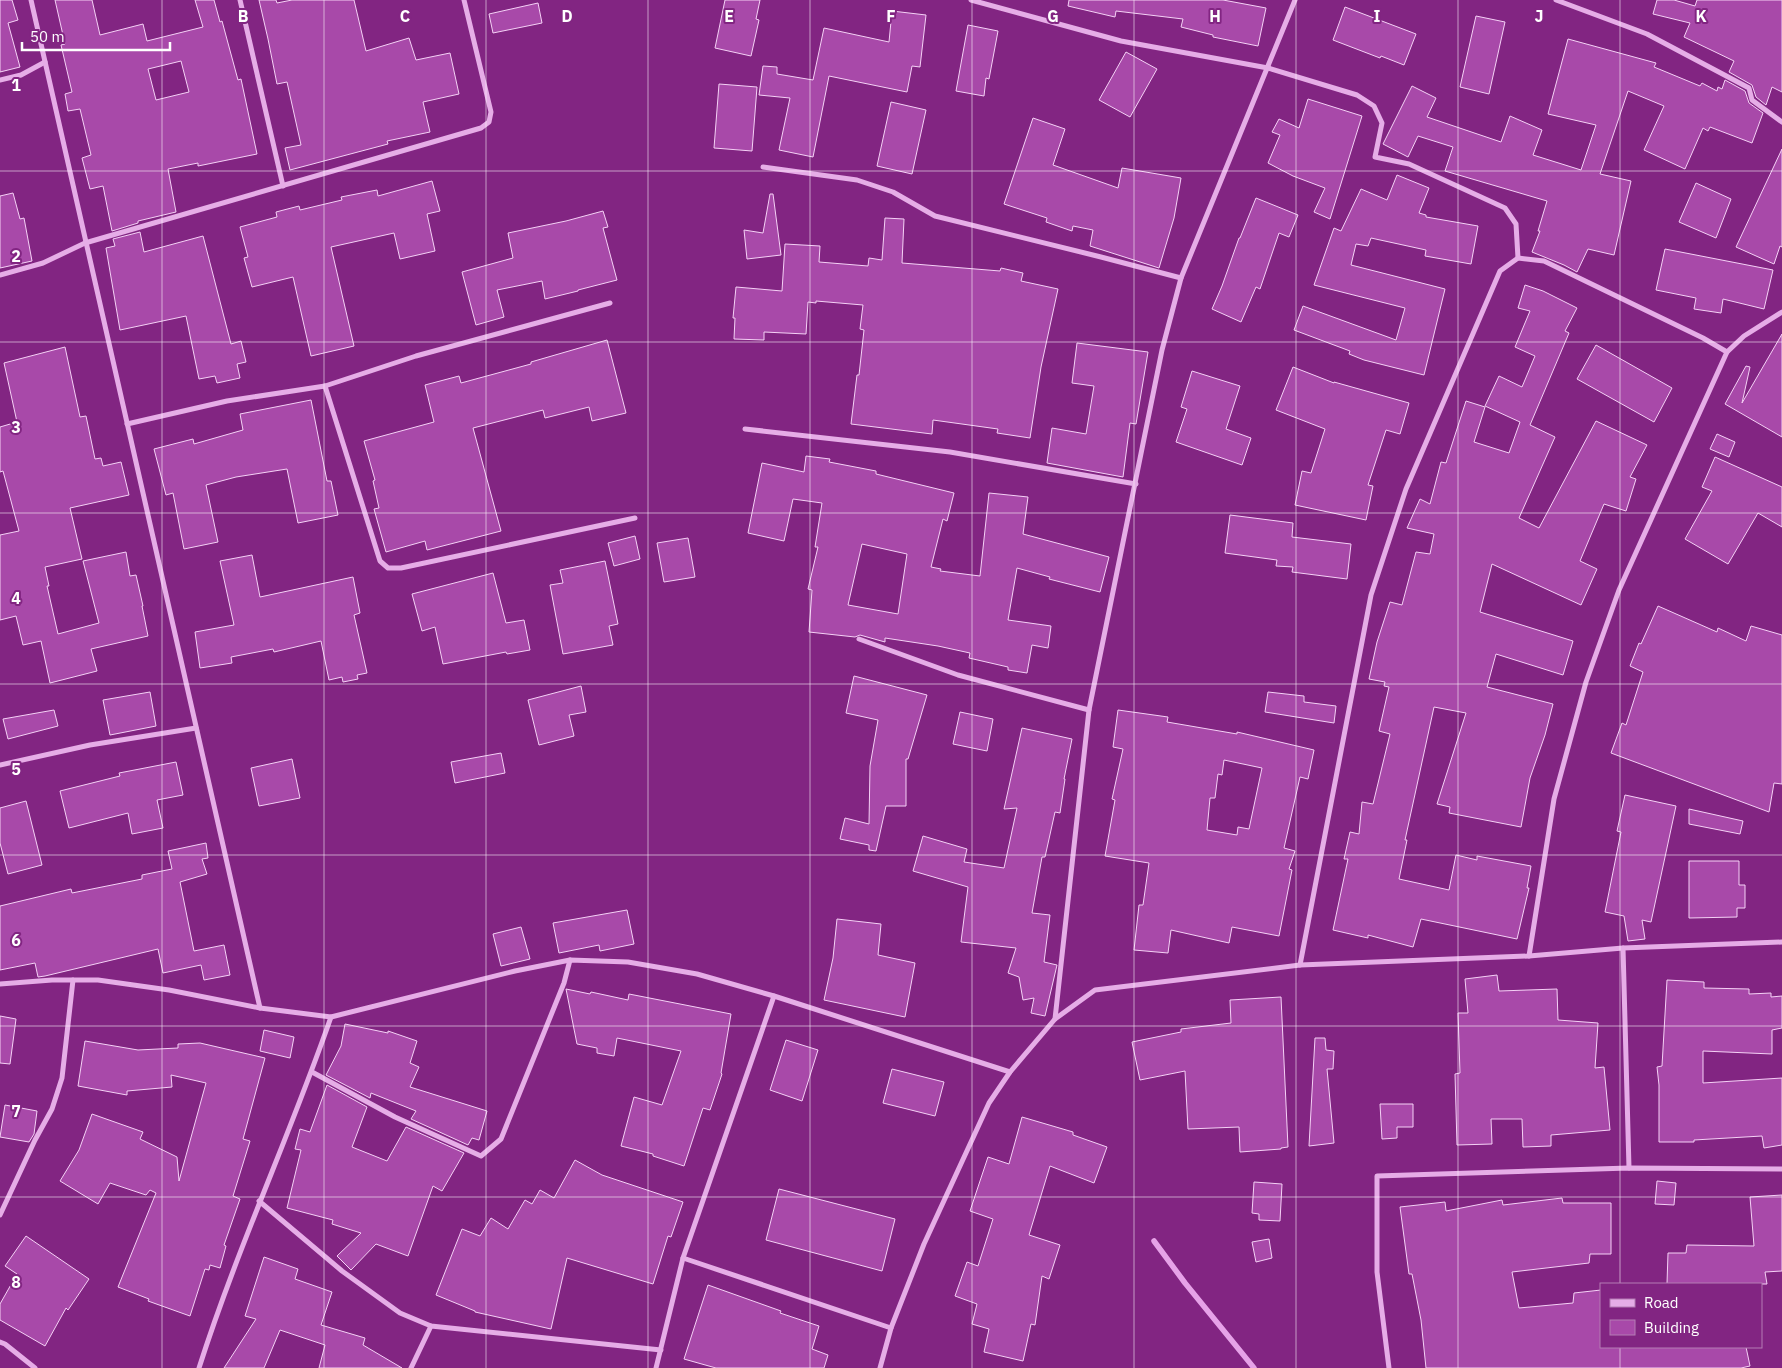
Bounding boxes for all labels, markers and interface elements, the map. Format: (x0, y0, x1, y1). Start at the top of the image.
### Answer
text: B (238, 6, 249, 26)
text: C (400, 6, 410, 26)
text: D (561, 6, 573, 26)
text: E (724, 6, 734, 26)
text: F (886, 6, 896, 26)
text: G (1047, 6, 1059, 26)
text: H (1209, 6, 1221, 26)
text: I (1374, 6, 1381, 26)
text: J (1535, 6, 1543, 26)
text: K (1695, 6, 1707, 26)
scale bar (22, 20, 170, 52)
text: 50 m (30, 27, 65, 46)
text: 1 (11, 75, 21, 95)
text: 2 (11, 246, 21, 266)
text: 3 (11, 417, 21, 437)
text: 4 (11, 588, 21, 608)
text: 5 (11, 759, 21, 779)
text: 6 (11, 930, 21, 950)
text: 7 (11, 1101, 21, 1121)
text: 8 (11, 1272, 21, 1292)
legend (1600, 1283, 1762, 1348)
text: Road (1644, 1293, 1679, 1312)
text: Building (1644, 1318, 1699, 1337)

